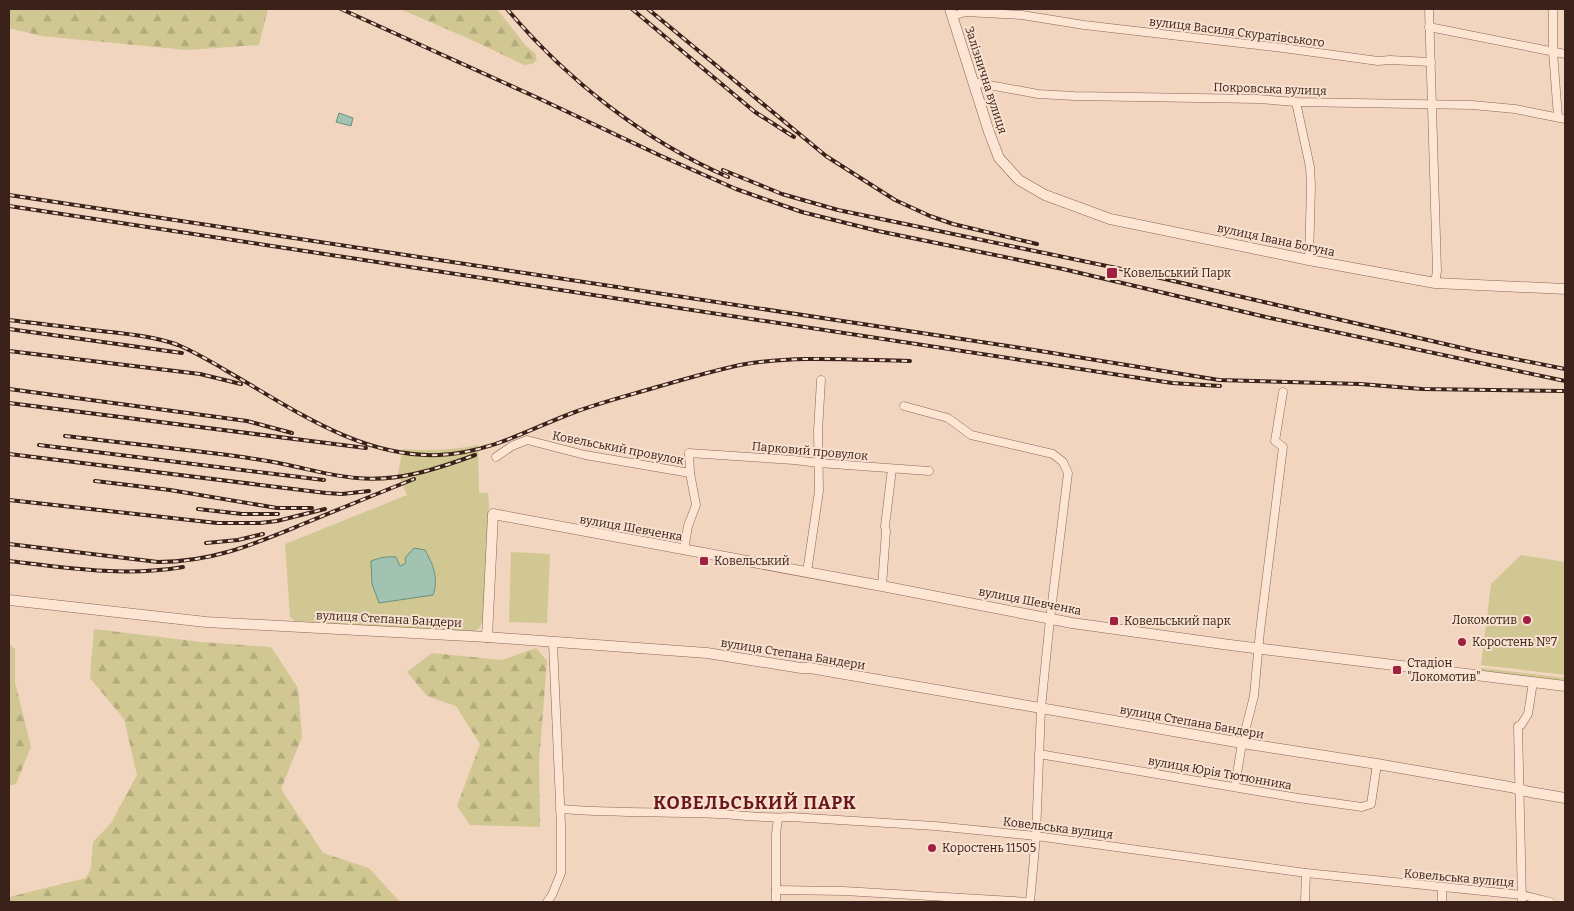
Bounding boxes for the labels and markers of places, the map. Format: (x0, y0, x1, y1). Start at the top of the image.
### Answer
marker: Ковельський Парк (1105, 266, 1119, 280)
place label: Ковельський Парк (1123, 266, 1231, 280)
place label: Ковельський (714, 554, 790, 568)
marker: Ковельський (698, 555, 710, 567)
place label: Локомотив (1452, 613, 1517, 627)
place label: Ковельський парк (1124, 614, 1231, 628)
marker: Локомотив (1521, 614, 1533, 626)
marker: Ковельський парк (1108, 615, 1120, 627)
place label: Коростень №7 (1472, 635, 1557, 649)
marker: Коростень №7 (1456, 636, 1468, 648)
place label: Стадіон "Локомотив" (1407, 656, 1481, 684)
marker: Стадіон "Локомотив" (1391, 664, 1403, 676)
place label: Коростень 11505 (942, 841, 1036, 855)
marker: Коростень 11505 (926, 842, 938, 854)

